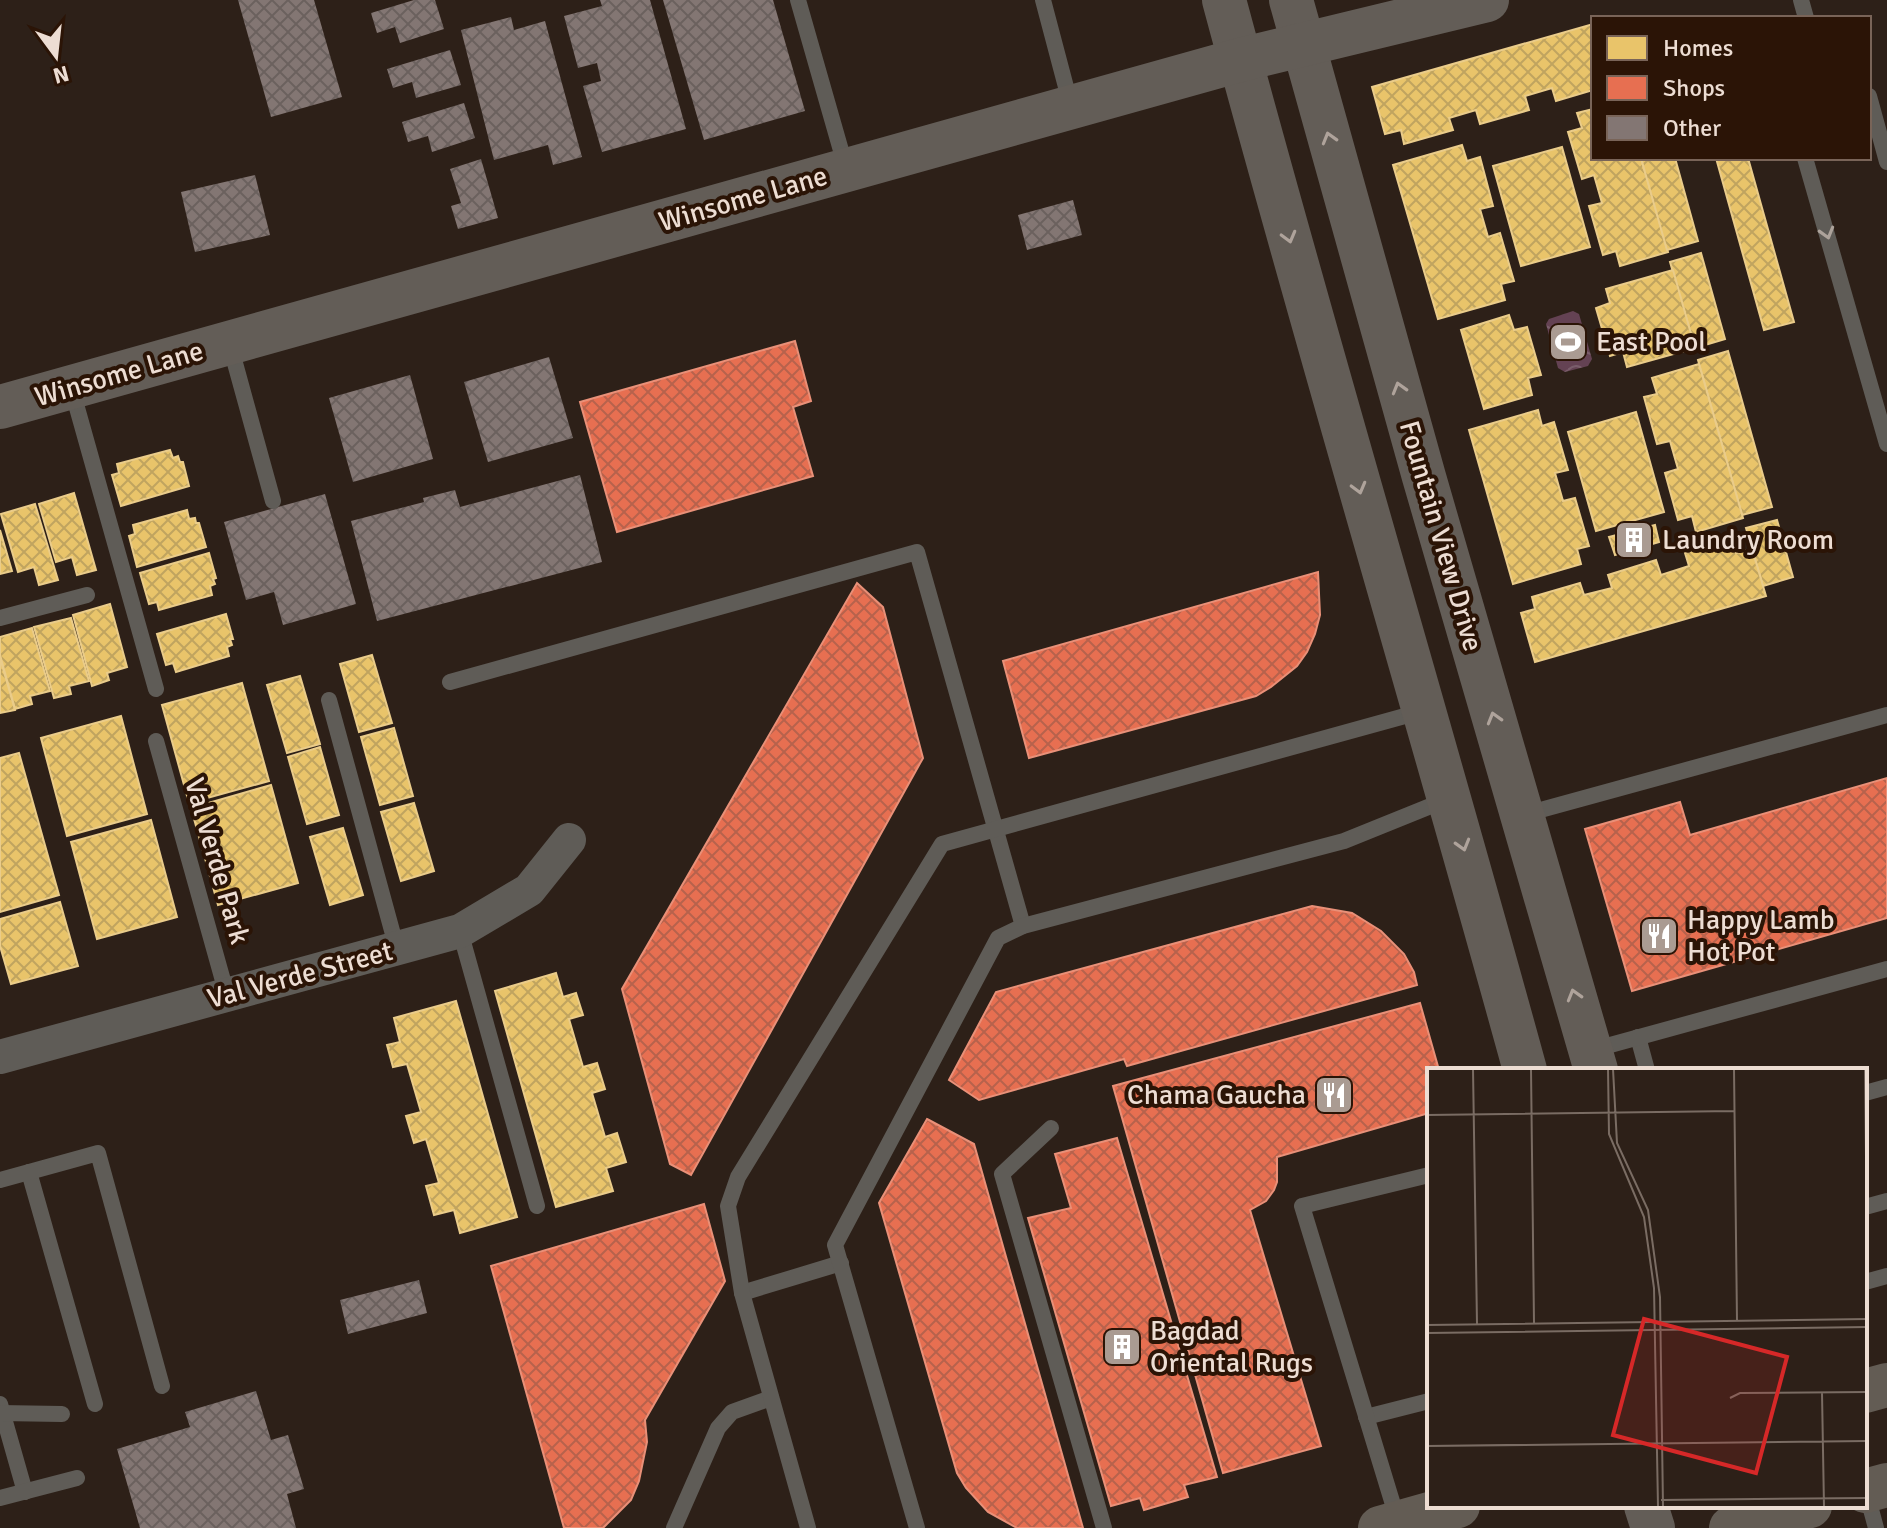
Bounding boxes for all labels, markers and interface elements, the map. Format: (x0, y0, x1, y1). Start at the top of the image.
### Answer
north arrow (16, 16, 96, 96)
legend (1591, 16, 1871, 160)
text: Homes (1663, 33, 1733, 63)
text: N (50, 60, 72, 90)
text: Shops (1663, 73, 1725, 103)
text: Other (1663, 113, 1721, 143)
one-way arrow (1321, 131, 1338, 145)
street label: Winsome Lane (655, 159, 831, 239)
one-way arrow (1818, 225, 1834, 239)
one-way arrow (1280, 230, 1297, 244)
sports icon: East Pool (1547, 321, 1589, 363)
place label: East Pool (1596, 325, 1707, 359)
street label: Winsome Lane (31, 334, 207, 414)
one-way arrow (1392, 381, 1408, 395)
street label: Fountain View Drive (1392, 417, 1490, 655)
one-way arrow (1349, 480, 1366, 494)
building icon: Laundry Room (1613, 519, 1655, 561)
place label: Laundry Room (1662, 523, 1834, 557)
one-way arrow (1487, 712, 1503, 726)
street label: Val Verde Park (177, 774, 257, 948)
one-way arrow (1454, 837, 1470, 851)
place label: Happy Lamb Hot Pot (1687, 903, 1835, 969)
restaurant icon: Happy Lamb Hot Pot (1638, 915, 1680, 957)
street label: Val Verde Street (204, 934, 396, 1016)
one-way arrow (1567, 989, 1583, 1003)
inset map (1427, 1068, 1867, 1508)
restaurant icon: Chama Gaucha (1313, 1074, 1355, 1116)
place label: Chama Gaucha (1127, 1078, 1306, 1112)
place label: Bagdad Oriental Rugs (1150, 1314, 1313, 1380)
building icon: Bagdad Oriental Rugs (1101, 1326, 1143, 1368)

